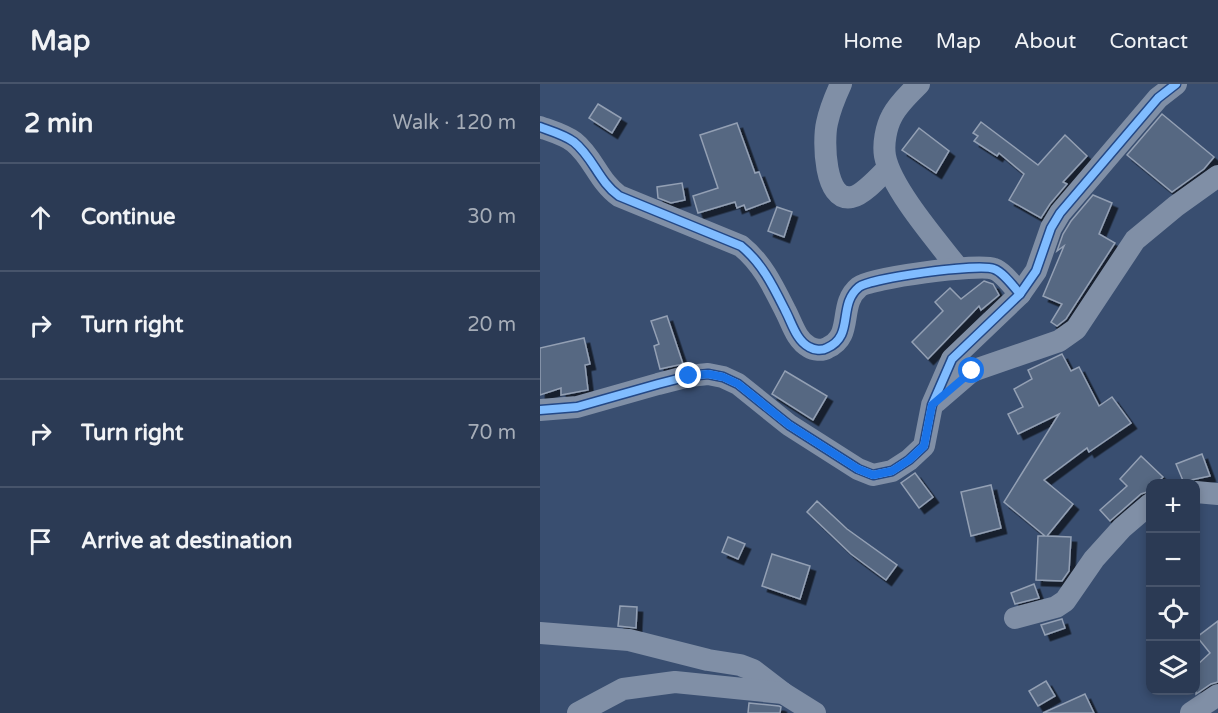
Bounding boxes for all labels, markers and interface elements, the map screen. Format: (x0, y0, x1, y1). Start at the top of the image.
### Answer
text: Map (30, 24, 90, 58)
text: Home (843, 29, 903, 54)
text: Map (936, 29, 981, 54)
text: About (1014, 29, 1076, 54)
text: Contact (1109, 29, 1188, 54)
text: 2 min (24, 108, 93, 139)
text: Walk · 120 m (393, 111, 516, 135)
icon: ahead (24, 201, 57, 234)
text: Continue (81, 204, 176, 230)
text: 30 m (467, 205, 516, 229)
icon: right (24, 309, 57, 342)
text: Turn right (81, 312, 183, 338)
text: 20 m (467, 313, 516, 337)
route start (958, 357, 984, 383)
route end (675, 362, 701, 388)
icon: right (24, 417, 57, 450)
text: Turn right (81, 420, 183, 446)
text: 70 m (467, 421, 516, 445)
map controls (1146, 479, 1200, 695)
button: + (1146, 479, 1200, 533)
icon: arrive (24, 525, 57, 558)
text: Arrive at destination (81, 528, 292, 554)
button: − (1146, 533, 1200, 587)
button: locate (1146, 587, 1200, 641)
button: layers (1146, 641, 1200, 695)

